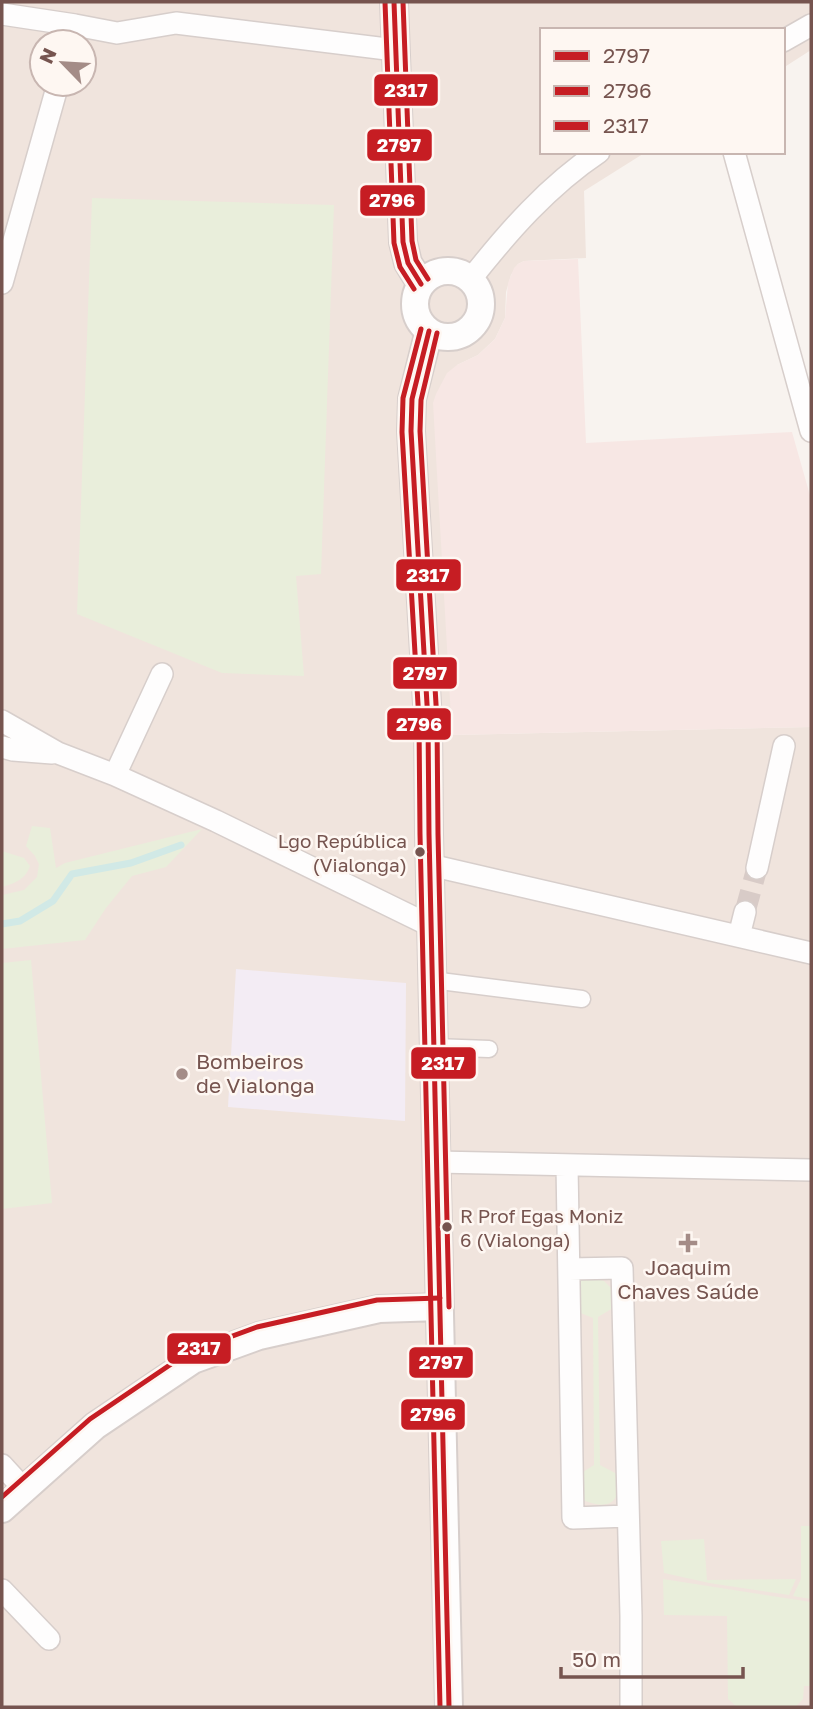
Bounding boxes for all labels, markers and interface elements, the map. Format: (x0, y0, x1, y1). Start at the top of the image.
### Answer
north arrow (28, 28, 98, 98)
legend (540, 28, 785, 154)
text: 2797 (603, 42, 650, 68)
text: N (34, 44, 61, 67)
line badge: 2317 (373, 73, 439, 107)
text: 2796 (603, 77, 652, 103)
text: 2317 (384, 78, 428, 101)
text: 2317 (603, 112, 649, 138)
line badge: 2797 (366, 128, 433, 162)
text: 2797 (377, 133, 421, 156)
line badge: 2796 (359, 184, 426, 217)
text: 2796 (369, 188, 415, 211)
line badge: 2317 (395, 558, 462, 592)
text: 2317 (406, 563, 450, 586)
line badge: 2797 (392, 656, 458, 690)
text: 2797 (403, 661, 447, 684)
line badge: 2796 (386, 707, 452, 741)
text: 2796 (396, 712, 442, 735)
place label: Lgo República (Vialonga) (278, 829, 407, 876)
marker: Lgo República (Vialonga) (413, 845, 427, 859)
line badge: 2317 (410, 1046, 477, 1080)
place label: Bombeiros de Vialonga (196, 1048, 315, 1098)
text: 2317 (421, 1051, 465, 1074)
marker: Bombeiros de Vialonga (174, 1066, 190, 1082)
place label: R Prof Egas Moniz 6 (Vialonga) (460, 1204, 623, 1251)
marker: R Prof Egas Moniz 6 (Vialonga) (440, 1220, 454, 1234)
marker: Joaquim Chaves Saúde (678, 1233, 698, 1253)
place label: Joaquim Chaves Saúde (617, 1254, 759, 1304)
line badge: 2317 (166, 1332, 232, 1365)
text: 2317 (177, 1336, 221, 1359)
line badge: 2797 (408, 1346, 474, 1379)
text: 2797 (419, 1350, 463, 1373)
line badge: 2796 (400, 1398, 466, 1431)
text: 2796 (410, 1402, 456, 1425)
scale bar (561, 1636, 743, 1680)
text: 50 m (572, 1646, 621, 1672)

